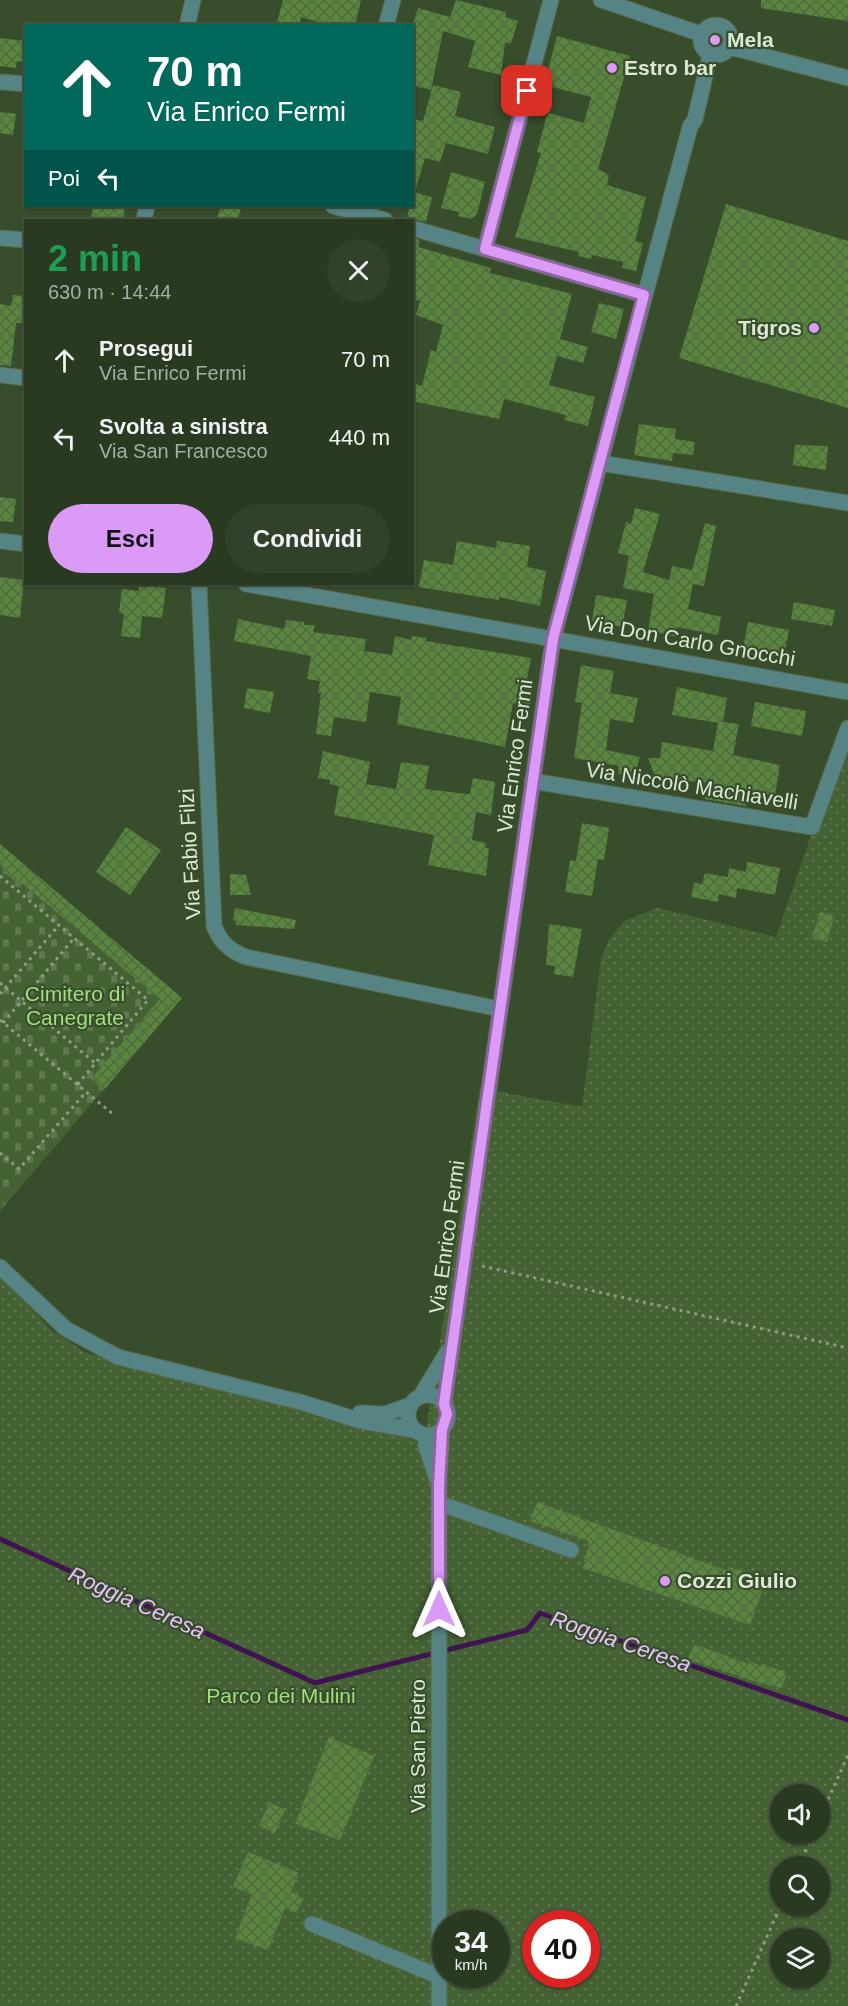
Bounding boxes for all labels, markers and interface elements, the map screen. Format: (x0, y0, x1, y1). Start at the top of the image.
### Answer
place label: Mela (727, 28, 774, 51)
marker: Mela (708, 33, 722, 47)
icon: ahead (48, 48, 126, 126)
text: 70 m (147, 48, 243, 95)
place label: Estro bar (624, 56, 716, 79)
marker: Estro bar (605, 61, 619, 75)
pin (501, 65, 552, 116)
icon: arrive (510, 74, 543, 107)
text: Via Enrico Fermi (147, 97, 346, 127)
icon: left (92, 162, 125, 195)
text: Poi (48, 166, 80, 191)
text: 2 min (48, 238, 142, 279)
button: close (327, 239, 390, 302)
text: 630 m · 14:44 (48, 281, 171, 303)
place label: Tigros (738, 316, 802, 339)
marker: Tigros (807, 321, 821, 335)
text: Prosegui (99, 336, 193, 361)
icon: ahead (48, 344, 81, 377)
text: 70 m (341, 347, 390, 372)
text: Via Enrico Fermi (99, 362, 246, 384)
text: Svolta a sinistra (99, 414, 268, 439)
icon: left (48, 422, 81, 455)
text: 440 m (329, 425, 390, 450)
text: Via San Francesco (99, 440, 268, 462)
button: Esci (48, 504, 213, 573)
button: Condividi (225, 504, 390, 573)
street label: Via Don Carlo Gnocchi (583, 611, 797, 670)
street label: Via Enrico Fermi (492, 678, 537, 834)
street label: Via Niccolò Machiavelli (584, 757, 800, 814)
street label: Via Fabio Filzi (175, 788, 204, 920)
park label: Cimitero di Canegrate (25, 982, 125, 1029)
street label: Via Enrico Fermi (424, 1159, 469, 1315)
water label: Roggia Ceresa (65, 1561, 209, 1644)
place label: Cozzi Giulio (677, 1569, 797, 1592)
marker: Cozzi Giulio (658, 1574, 672, 1588)
position arrow (407, 1577, 471, 1641)
water label: Roggia Ceresa (547, 1606, 694, 1677)
street label: Via San Pietro (406, 1679, 429, 1813)
park label: Parco dei Mulini (206, 1684, 356, 1707)
map controls (770, 1784, 830, 1988)
button: sound (770, 1784, 830, 1844)
button: search (770, 1856, 830, 1916)
speed limit sign: 40 (522, 1910, 600, 1988)
text: 34 (454, 1925, 488, 1958)
button: layers (770, 1928, 830, 1988)
text: km/h (455, 1956, 487, 1973)

